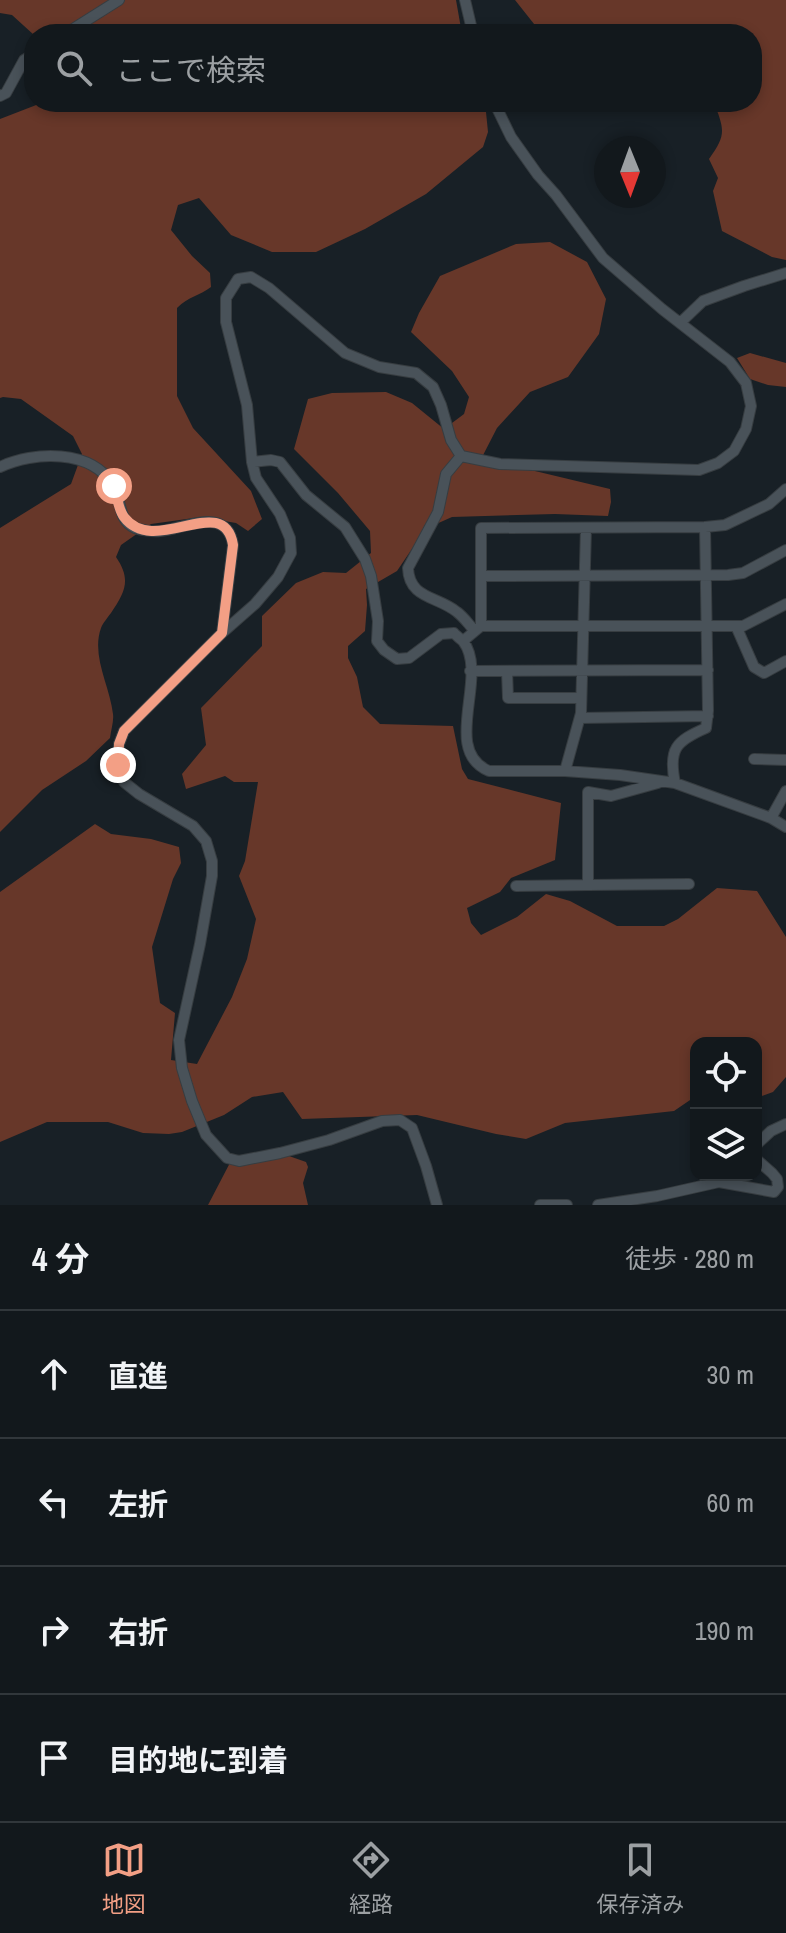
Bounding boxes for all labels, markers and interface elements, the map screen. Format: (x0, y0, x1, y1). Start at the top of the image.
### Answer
search box (24, 24, 762, 112)
icon: search (52, 46, 96, 90)
text: ここで検索 (116, 50, 266, 90)
north arrow (594, 136, 666, 208)
route start (96, 468, 132, 504)
route end (100, 747, 136, 783)
map controls (690, 1037, 762, 1181)
button: locate (690, 1037, 762, 1109)
button: layers (690, 1109, 762, 1181)
text: 4 分 (32, 1236, 89, 1282)
text: 徒歩 · 280 m (625, 1241, 754, 1276)
icon: ahead (32, 1352, 76, 1396)
text: 直進 (108, 1356, 168, 1396)
text: 30 m (707, 1357, 754, 1392)
icon: left (32, 1480, 76, 1524)
text: 左折 (108, 1484, 168, 1524)
text: 60 m (707, 1485, 754, 1520)
icon: right (32, 1608, 76, 1652)
text: 右折 (108, 1612, 168, 1652)
text: 190 m (695, 1613, 754, 1648)
icon: arrive (32, 1736, 76, 1780)
text: 目的地に到着 (108, 1740, 288, 1780)
tab: 地図 (102, 1838, 146, 1919)
tab: 経路 (349, 1838, 393, 1919)
tab: 保存済み (596, 1838, 684, 1919)

